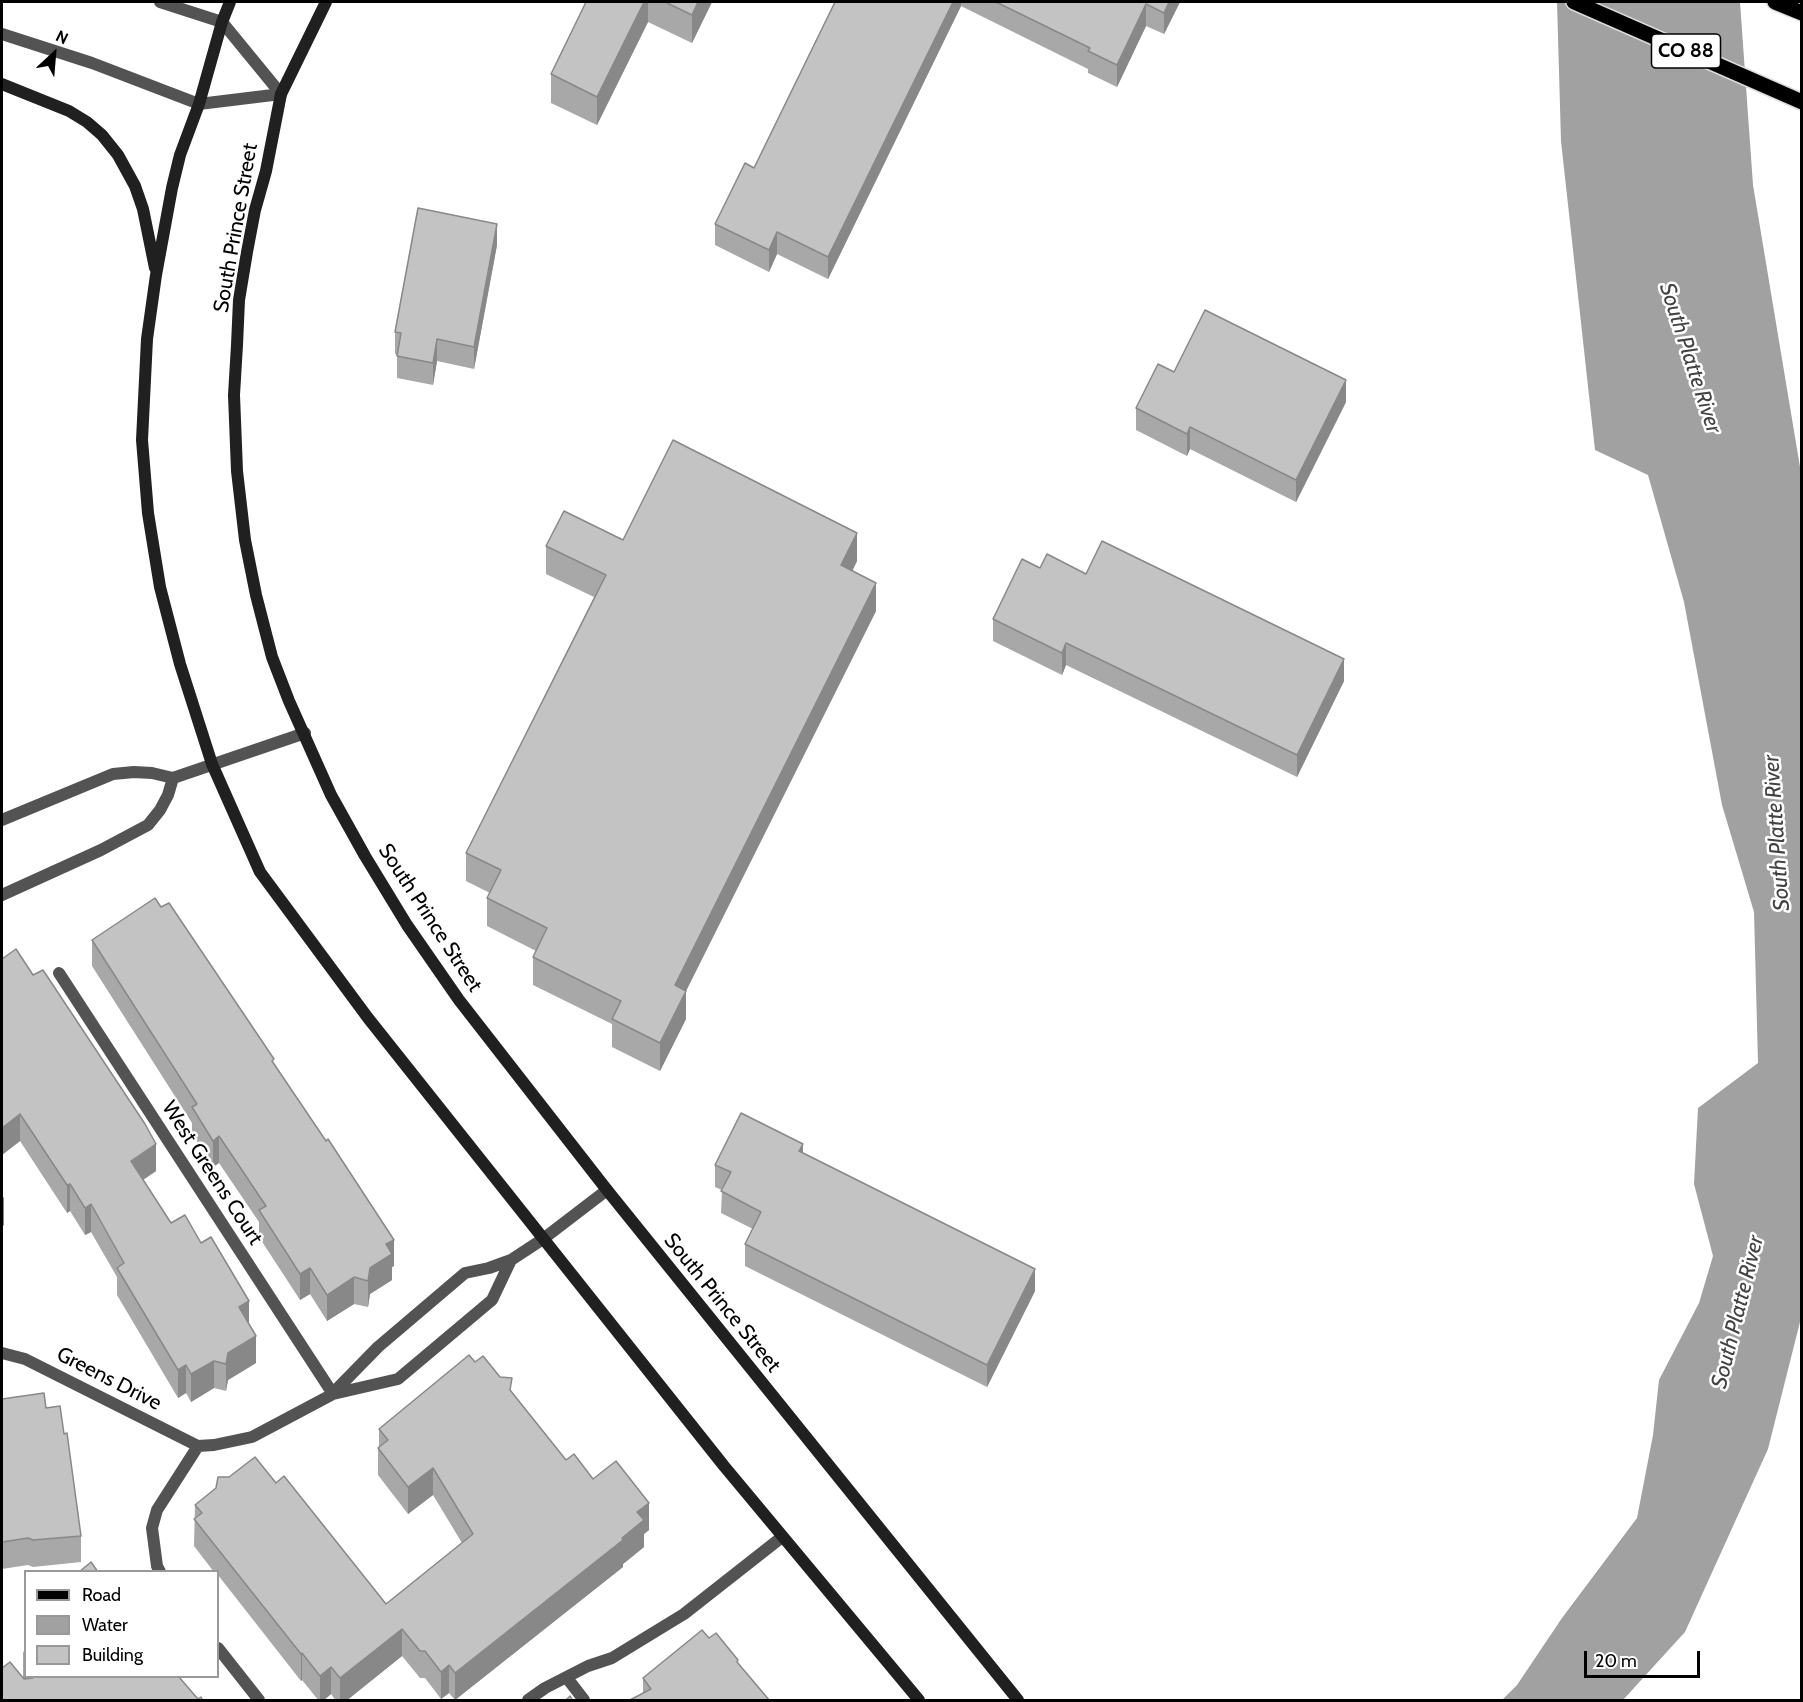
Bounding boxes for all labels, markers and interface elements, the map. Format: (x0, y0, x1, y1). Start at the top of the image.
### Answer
north arrow (24, 24, 84, 84)
text: N (53, 26, 71, 48)
road number: CO 88 (1652, 34, 1720, 68)
street label: South Prince Street (209, 141, 263, 315)
water label: South Platte River (1653, 280, 1727, 436)
water label: South Platte River (1758, 754, 1796, 912)
street label: South Prince Street (373, 839, 487, 997)
street label: West Greens Court (156, 1096, 268, 1250)
street label: South Prince Street (658, 1228, 786, 1378)
water label: South Platte River (1706, 1233, 1770, 1391)
street label: Greens Drive (52, 1342, 166, 1416)
legend (24, 1570, 219, 1678)
text: Road (82, 1584, 121, 1606)
text: Water (82, 1614, 128, 1636)
scale bar (1587, 1639, 1702, 1677)
text: Building (82, 1644, 143, 1666)
text: 20 m (1595, 1650, 1637, 1672)

